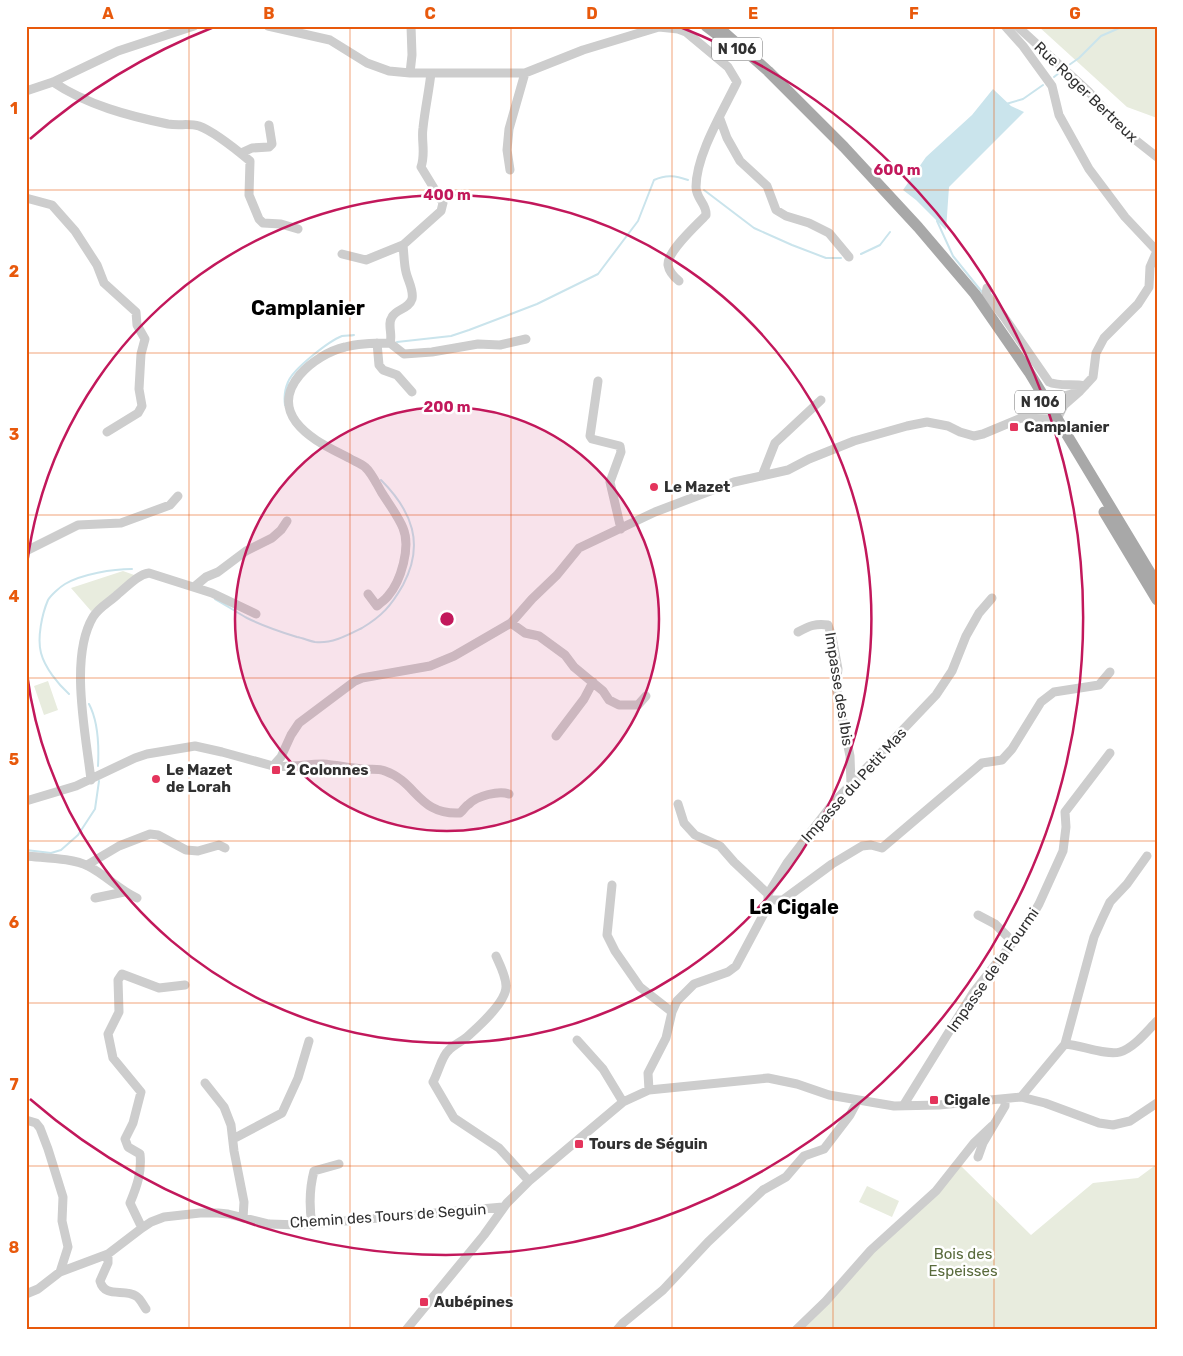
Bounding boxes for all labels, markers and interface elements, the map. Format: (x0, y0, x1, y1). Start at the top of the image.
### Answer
text: A (102, 4, 114, 23)
text: B (263, 4, 275, 23)
text: C (424, 4, 436, 23)
text: D (586, 4, 598, 23)
text: E (748, 4, 758, 23)
text: F (909, 4, 919, 23)
text: G (1069, 4, 1081, 23)
road number: N 106 (712, 38, 762, 61)
street label: Rue Roger Bertreux (1031, 38, 1141, 146)
text: 1 (10, 99, 18, 118)
text: 600 m (873, 161, 921, 179)
text: 400 m (423, 186, 471, 204)
text: 2 (9, 262, 19, 281)
district label: Camplanier (251, 296, 365, 320)
road number: N 106 (1015, 391, 1065, 414)
text: 200 m (423, 398, 471, 416)
place label: Camplanier (1024, 418, 1110, 436)
marker: Camplanier (1008, 421, 1020, 433)
text: 3 (9, 425, 19, 444)
place label: Le Mazet (664, 478, 730, 496)
marker: Le Mazet (648, 481, 660, 493)
text: 4 (9, 587, 20, 606)
centre of rings (438, 610, 456, 628)
street label: Impasse des Ibis (821, 631, 857, 748)
street label: Impasse du Petit Mas (798, 724, 911, 846)
text: 5 (9, 750, 19, 769)
place label: Le Mazet de Lorah (166, 761, 232, 796)
place label: 2 Colonnes (286, 761, 369, 779)
marker: 2 Colonnes (270, 764, 282, 776)
marker: Le Mazet de Lorah (150, 773, 162, 785)
district label: La Cigale (749, 895, 839, 919)
street label: Impasse de la Fourmi (943, 904, 1043, 1036)
text: 6 (9, 913, 19, 932)
text: 7 (9, 1075, 19, 1094)
place label: Cigale (944, 1091, 990, 1109)
marker: Cigale (928, 1094, 940, 1106)
place label: Tours de Séguin (589, 1135, 708, 1153)
marker: Tours de Séguin (573, 1138, 585, 1150)
street label: Chemin des Tours de Seguin (289, 1200, 487, 1232)
text: 8 (9, 1238, 20, 1257)
park label: Bois des Espeisses (928, 1245, 998, 1280)
place label: Aubépines (434, 1293, 513, 1311)
marker: Aubépines (418, 1296, 430, 1308)

